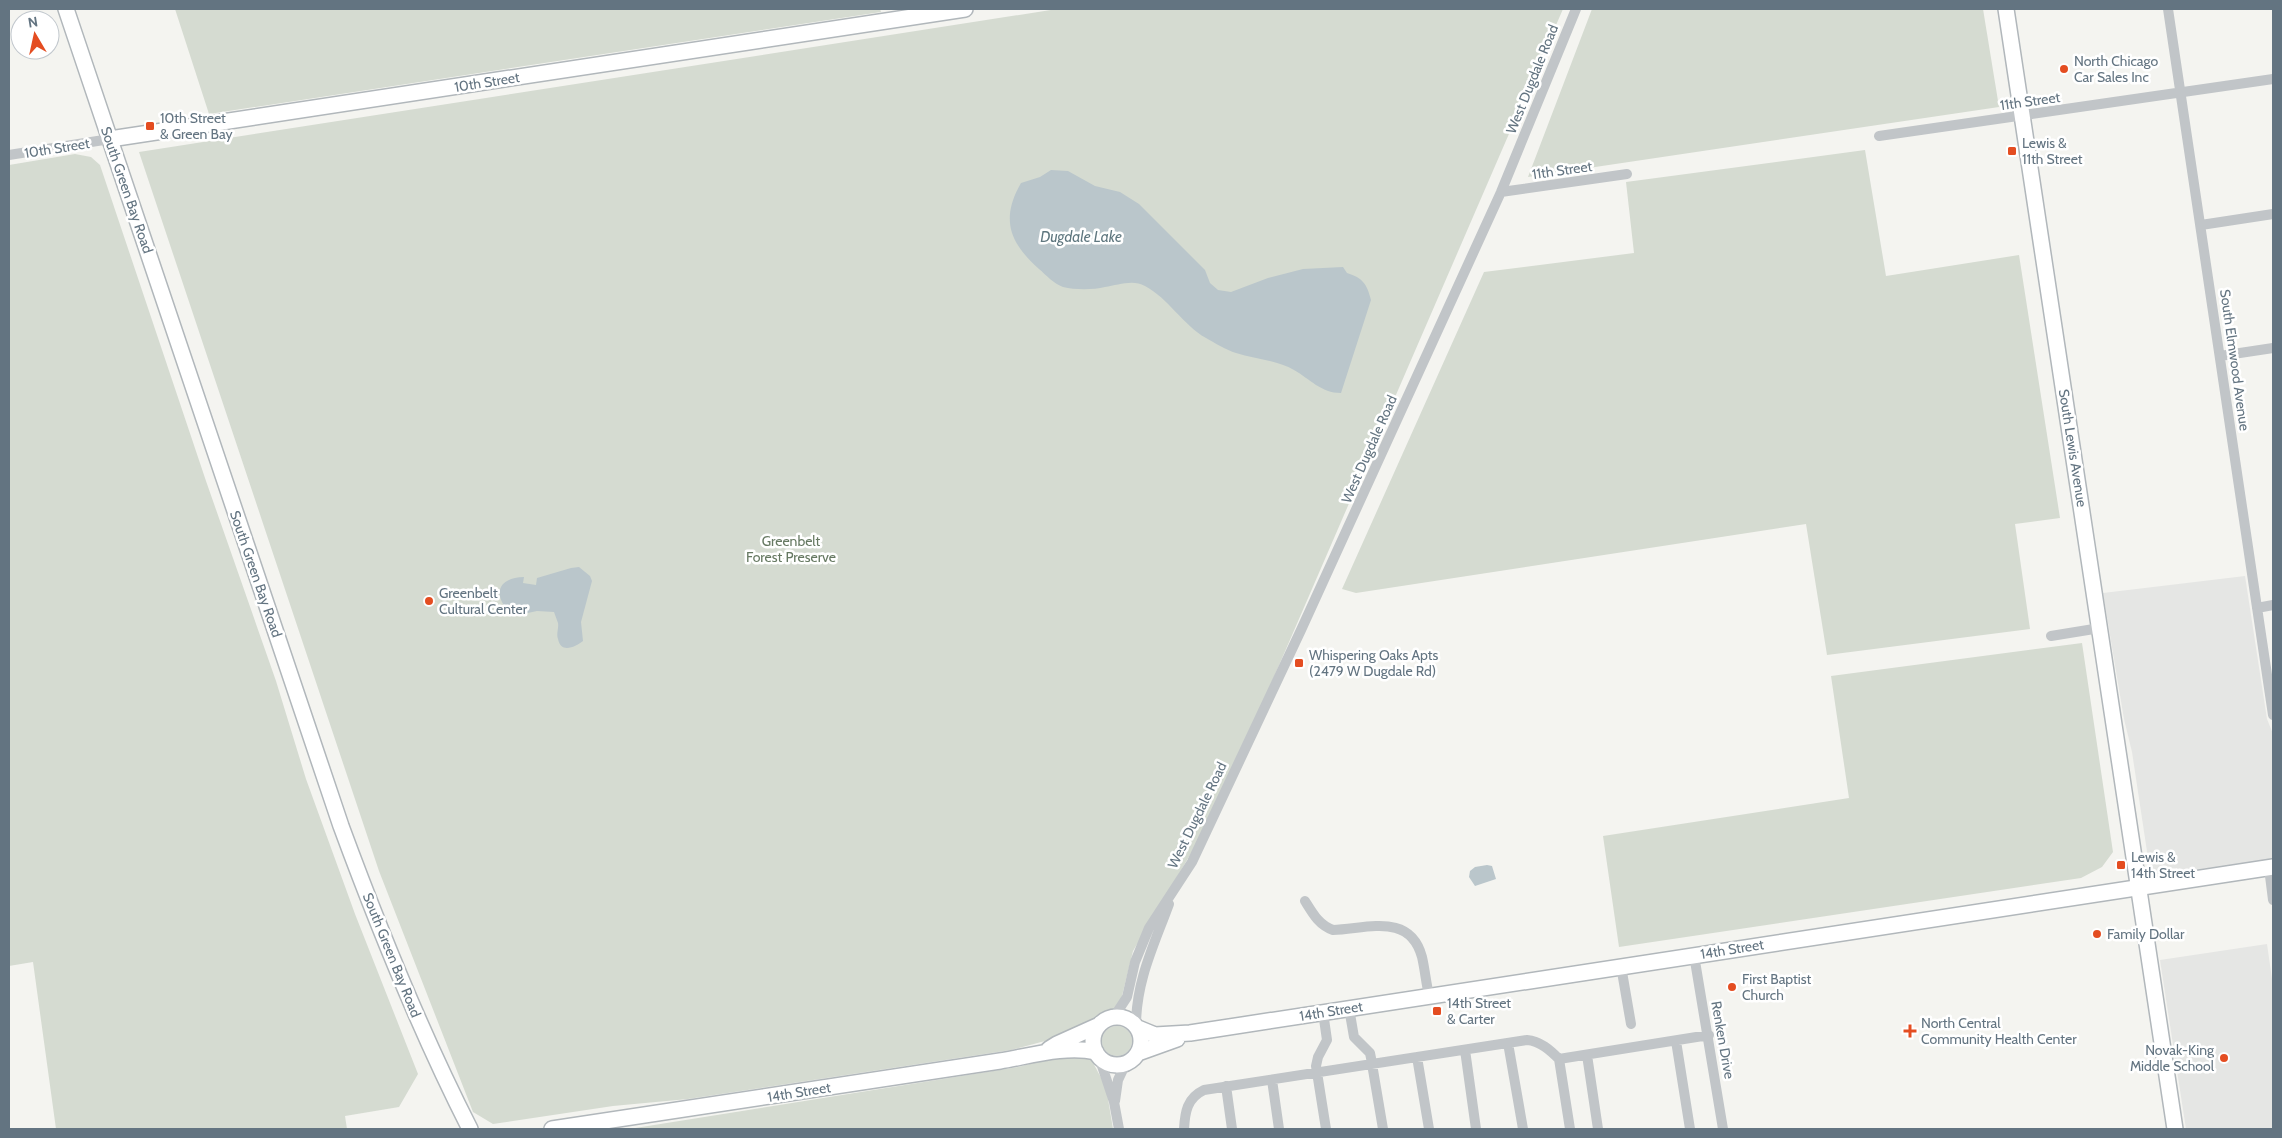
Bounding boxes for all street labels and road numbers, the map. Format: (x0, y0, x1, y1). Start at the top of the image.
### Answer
street label: West Dugdale Road (1502, 22, 1562, 136)
street label: 10th Street (453, 68, 521, 96)
street label: 11th Street (1999, 88, 2062, 114)
street label: South Green Bay Road (97, 124, 157, 256)
street label: 10th Street (23, 134, 91, 162)
street label: 11th Street (1531, 157, 1594, 183)
street label: South Elmwood Avenue (2216, 288, 2254, 432)
street label: South Lewis Avenue (2055, 388, 2091, 508)
street label: West Dugdale Road (1337, 392, 1401, 506)
street label: South Green Bay Road (226, 508, 286, 640)
street label: West Dugdale Road (1163, 759, 1231, 871)
street label: South Green Bay Road (359, 890, 425, 1020)
street label: 14th Street (1699, 935, 1765, 963)
street label: 14th Street (1298, 997, 1364, 1025)
street label: Renken Drive (1707, 1000, 1739, 1080)
street label: 14th Street (766, 1078, 832, 1106)

